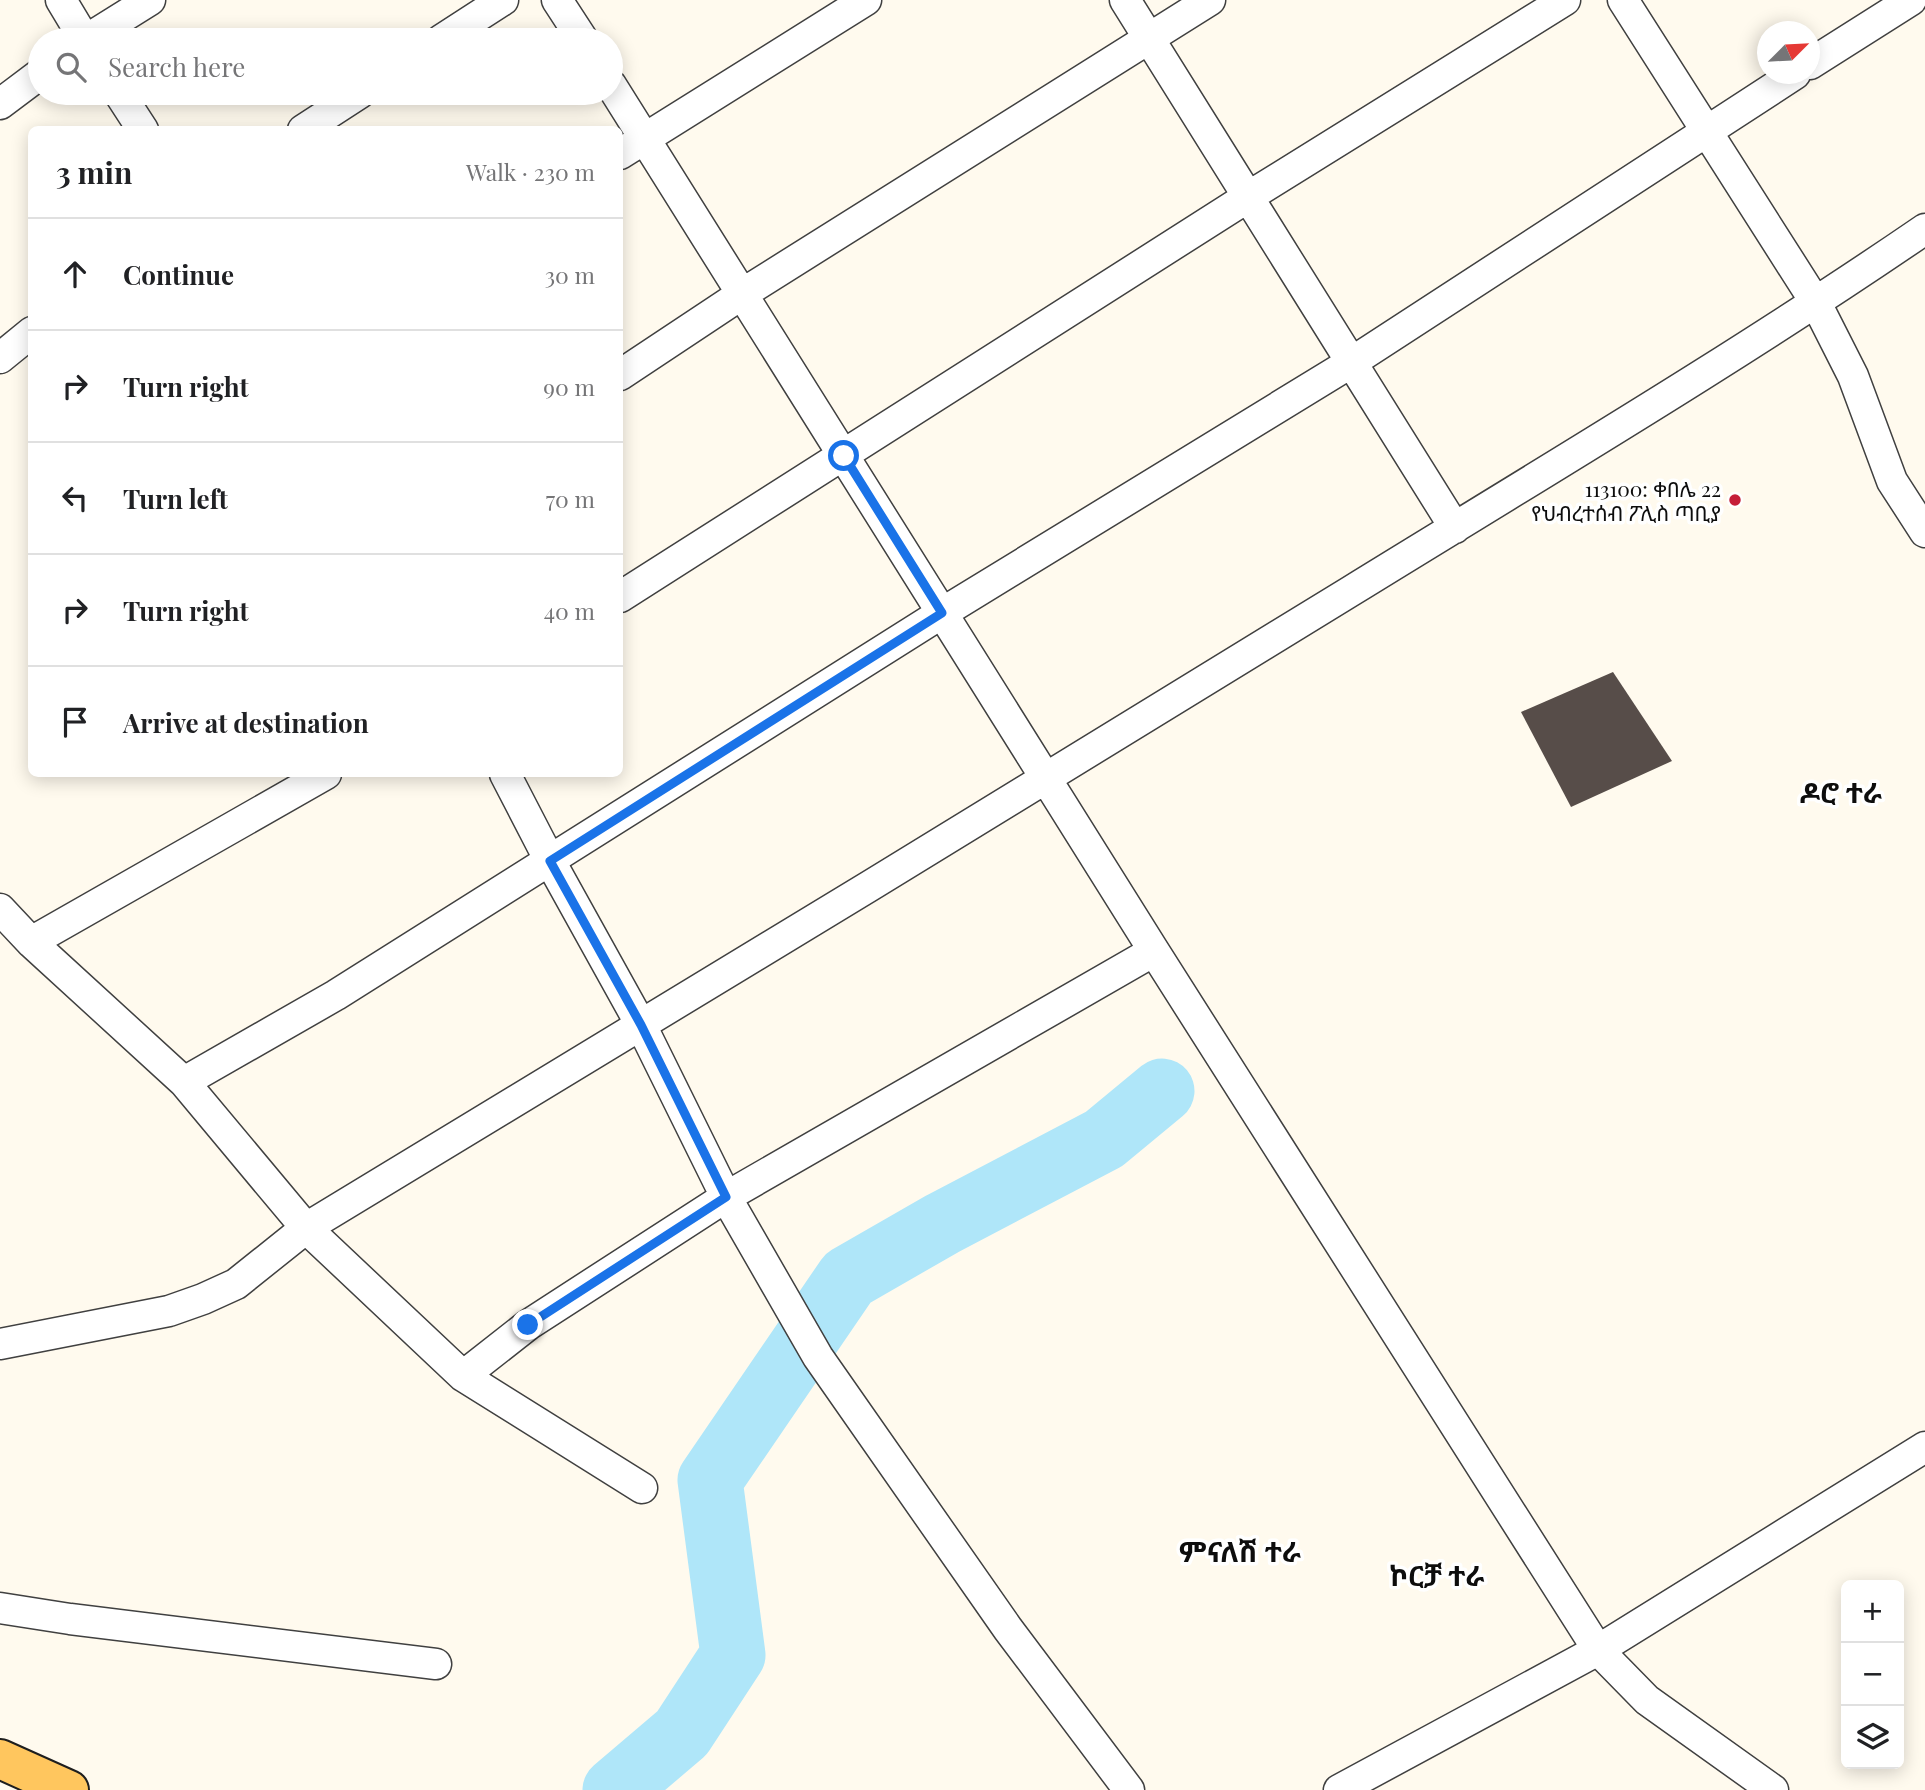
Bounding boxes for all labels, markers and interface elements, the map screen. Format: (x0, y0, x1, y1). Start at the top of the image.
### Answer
north arrow (1757, 21, 1820, 84)
search box (28, 28, 623, 105)
icon: search (52, 48, 90, 86)
text: Search here (108, 49, 245, 84)
text: 3 min (56, 152, 132, 192)
text: Walk · 230 m (466, 156, 595, 187)
icon: ahead (56, 255, 94, 293)
text: Continue (123, 257, 234, 292)
text: 30 m (545, 259, 595, 290)
icon: right (56, 367, 94, 405)
text: Turn right (123, 369, 249, 404)
text: 90 m (543, 371, 595, 402)
route start (828, 440, 859, 471)
place label: 113100: ቀበሌ 22 የህብረተሰብ ፖሊስ ጣቢያ (1531, 474, 1721, 526)
icon: left (56, 479, 94, 517)
text: Turn left (123, 481, 228, 516)
text: 70 m (546, 483, 595, 514)
marker: 113100: ቀበሌ 22 የህብረተሰብ ፖሊስ ጣቢያ (1727, 492, 1743, 508)
icon: right (56, 591, 94, 629)
text: Turn right (123, 593, 249, 628)
text: 40 m (544, 595, 595, 626)
icon: arrive (56, 703, 94, 741)
text: Arrive at destination (123, 705, 369, 740)
district label: ዶሮ ተራ (1800, 773, 1882, 810)
route end (512, 1309, 543, 1340)
district label: ምናለሽ ተራ (1179, 1532, 1301, 1569)
district label: ኮርቻ ተራ (1390, 1556, 1485, 1593)
map controls (1841, 1580, 1904, 1769)
button: + (1841, 1580, 1904, 1643)
button: − (1841, 1643, 1904, 1706)
button: layers (1841, 1706, 1904, 1769)

